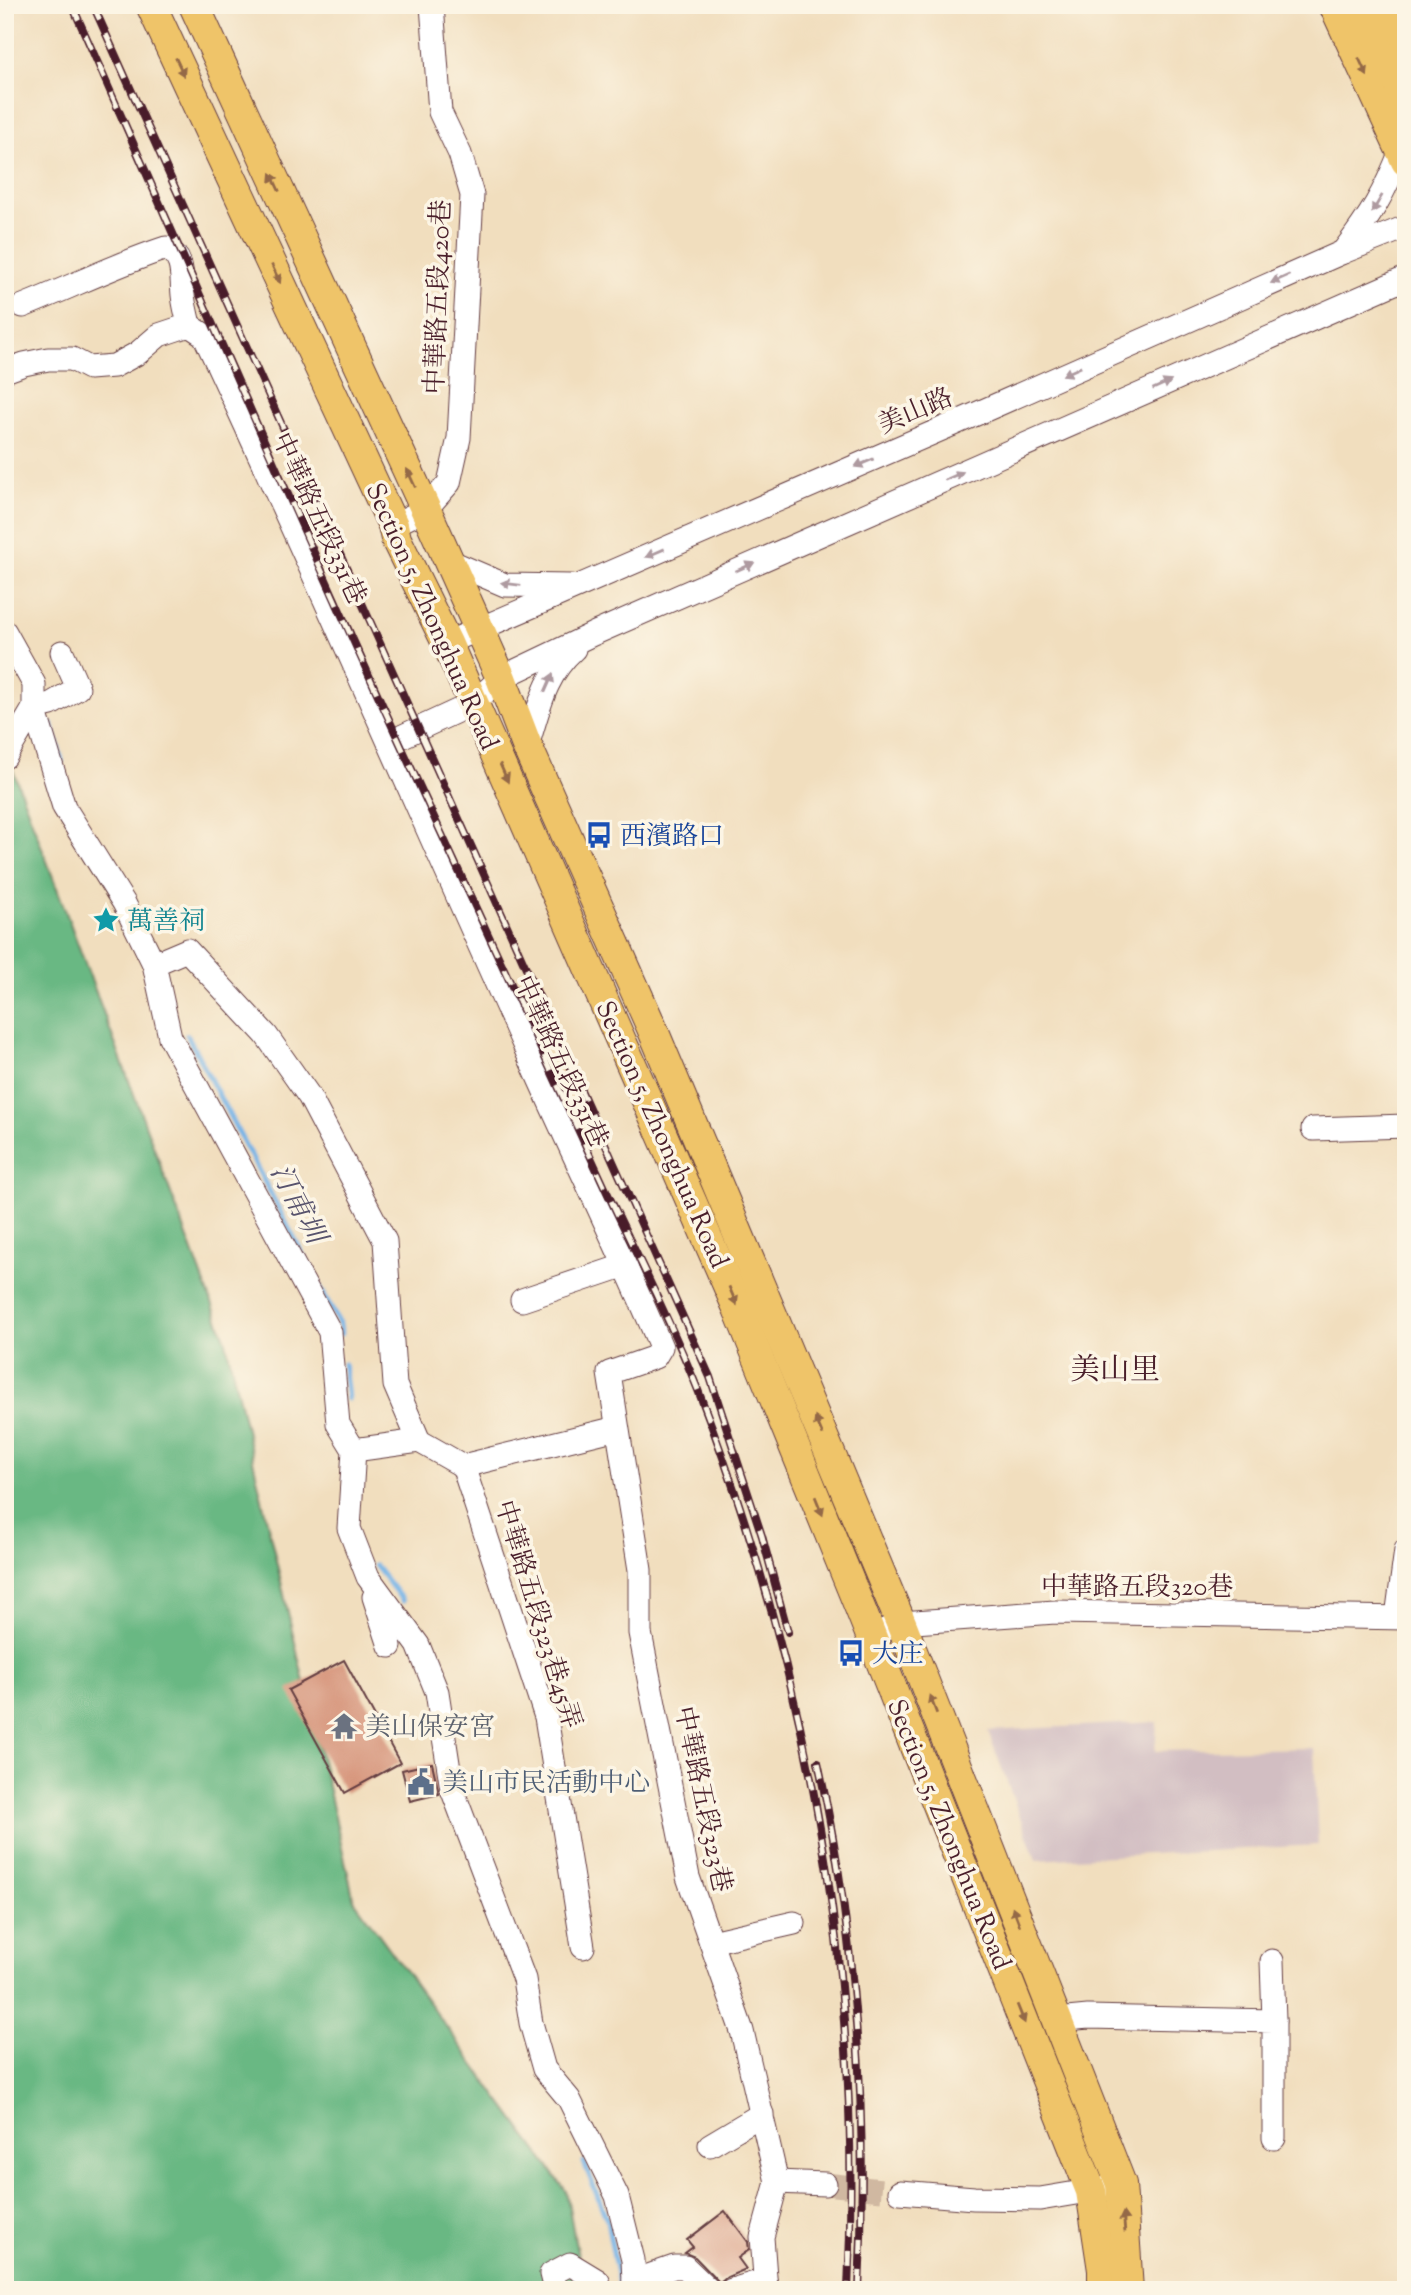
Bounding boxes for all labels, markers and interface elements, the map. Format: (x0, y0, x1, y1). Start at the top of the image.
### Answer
one-way arrow (174, 57, 186, 77)
one-way arrow (1357, 57, 1369, 77)
one-way arrow (269, 172, 281, 192)
one-way arrow (1371, 195, 1384, 214)
street label: 中華路五段420巷 (418, 199, 461, 395)
one-way arrow (271, 263, 282, 284)
one-way arrow (1270, 274, 1291, 285)
one-way arrow (1062, 366, 1083, 377)
one-way arrow (1152, 379, 1172, 391)
street label: 美山路 (873, 380, 959, 445)
street label: 中華路五段331巷 (262, 427, 374, 611)
one-way arrow (853, 457, 874, 468)
one-way arrow (405, 468, 417, 488)
one-way arrow (943, 470, 964, 481)
street label: Section 5, Zhonghua Road (355, 477, 507, 757)
one-way arrow (645, 547, 665, 559)
one-way arrow (735, 561, 755, 573)
one-way arrow (500, 578, 522, 589)
one-way arrow (543, 672, 554, 693)
one-way arrow (499, 763, 510, 784)
place label: 西濱路口 (620, 819, 724, 856)
bus stop icon: 西濱路口 (584, 820, 614, 850)
place label: 萬善祠 (127, 904, 205, 941)
place icon: 萬善祠 (91, 905, 121, 935)
street label: 中華路五段331巷 (504, 970, 616, 1154)
street label: Section 5, Zhonghua Road (585, 995, 737, 1275)
water label: 汀甫圳 (259, 1158, 336, 1254)
one-way arrow (728, 1285, 739, 1306)
district label: 美山里 (1070, 1350, 1160, 1393)
one-way arrow (813, 1416, 825, 1436)
street label: 中華路五段323巷45弄 (484, 1496, 589, 1734)
one-way arrow (814, 1496, 825, 1517)
street label: 中華路五段320巷 (1041, 1570, 1233, 1607)
place label: 大庄 (872, 1637, 924, 1674)
bus stop icon: 大庄 (836, 1638, 866, 1668)
street label: Section 5, Zhonghua Road (876, 1694, 1019, 1976)
one-way arrow (928, 1694, 939, 1715)
street label: 中華路五段323巷 (664, 1703, 739, 1896)
place label: 美山保安宮 (365, 1710, 495, 1747)
temple icon: 美山保安宮 (329, 1711, 359, 1741)
place label: 美山市民活動中心 (442, 1766, 650, 1803)
public building icon: 美山市民活動中心 (406, 1767, 436, 1797)
one-way arrow (1011, 1905, 1022, 1926)
one-way arrow (1015, 2003, 1026, 2024)
one-way arrow (1118, 2210, 1129, 2232)

